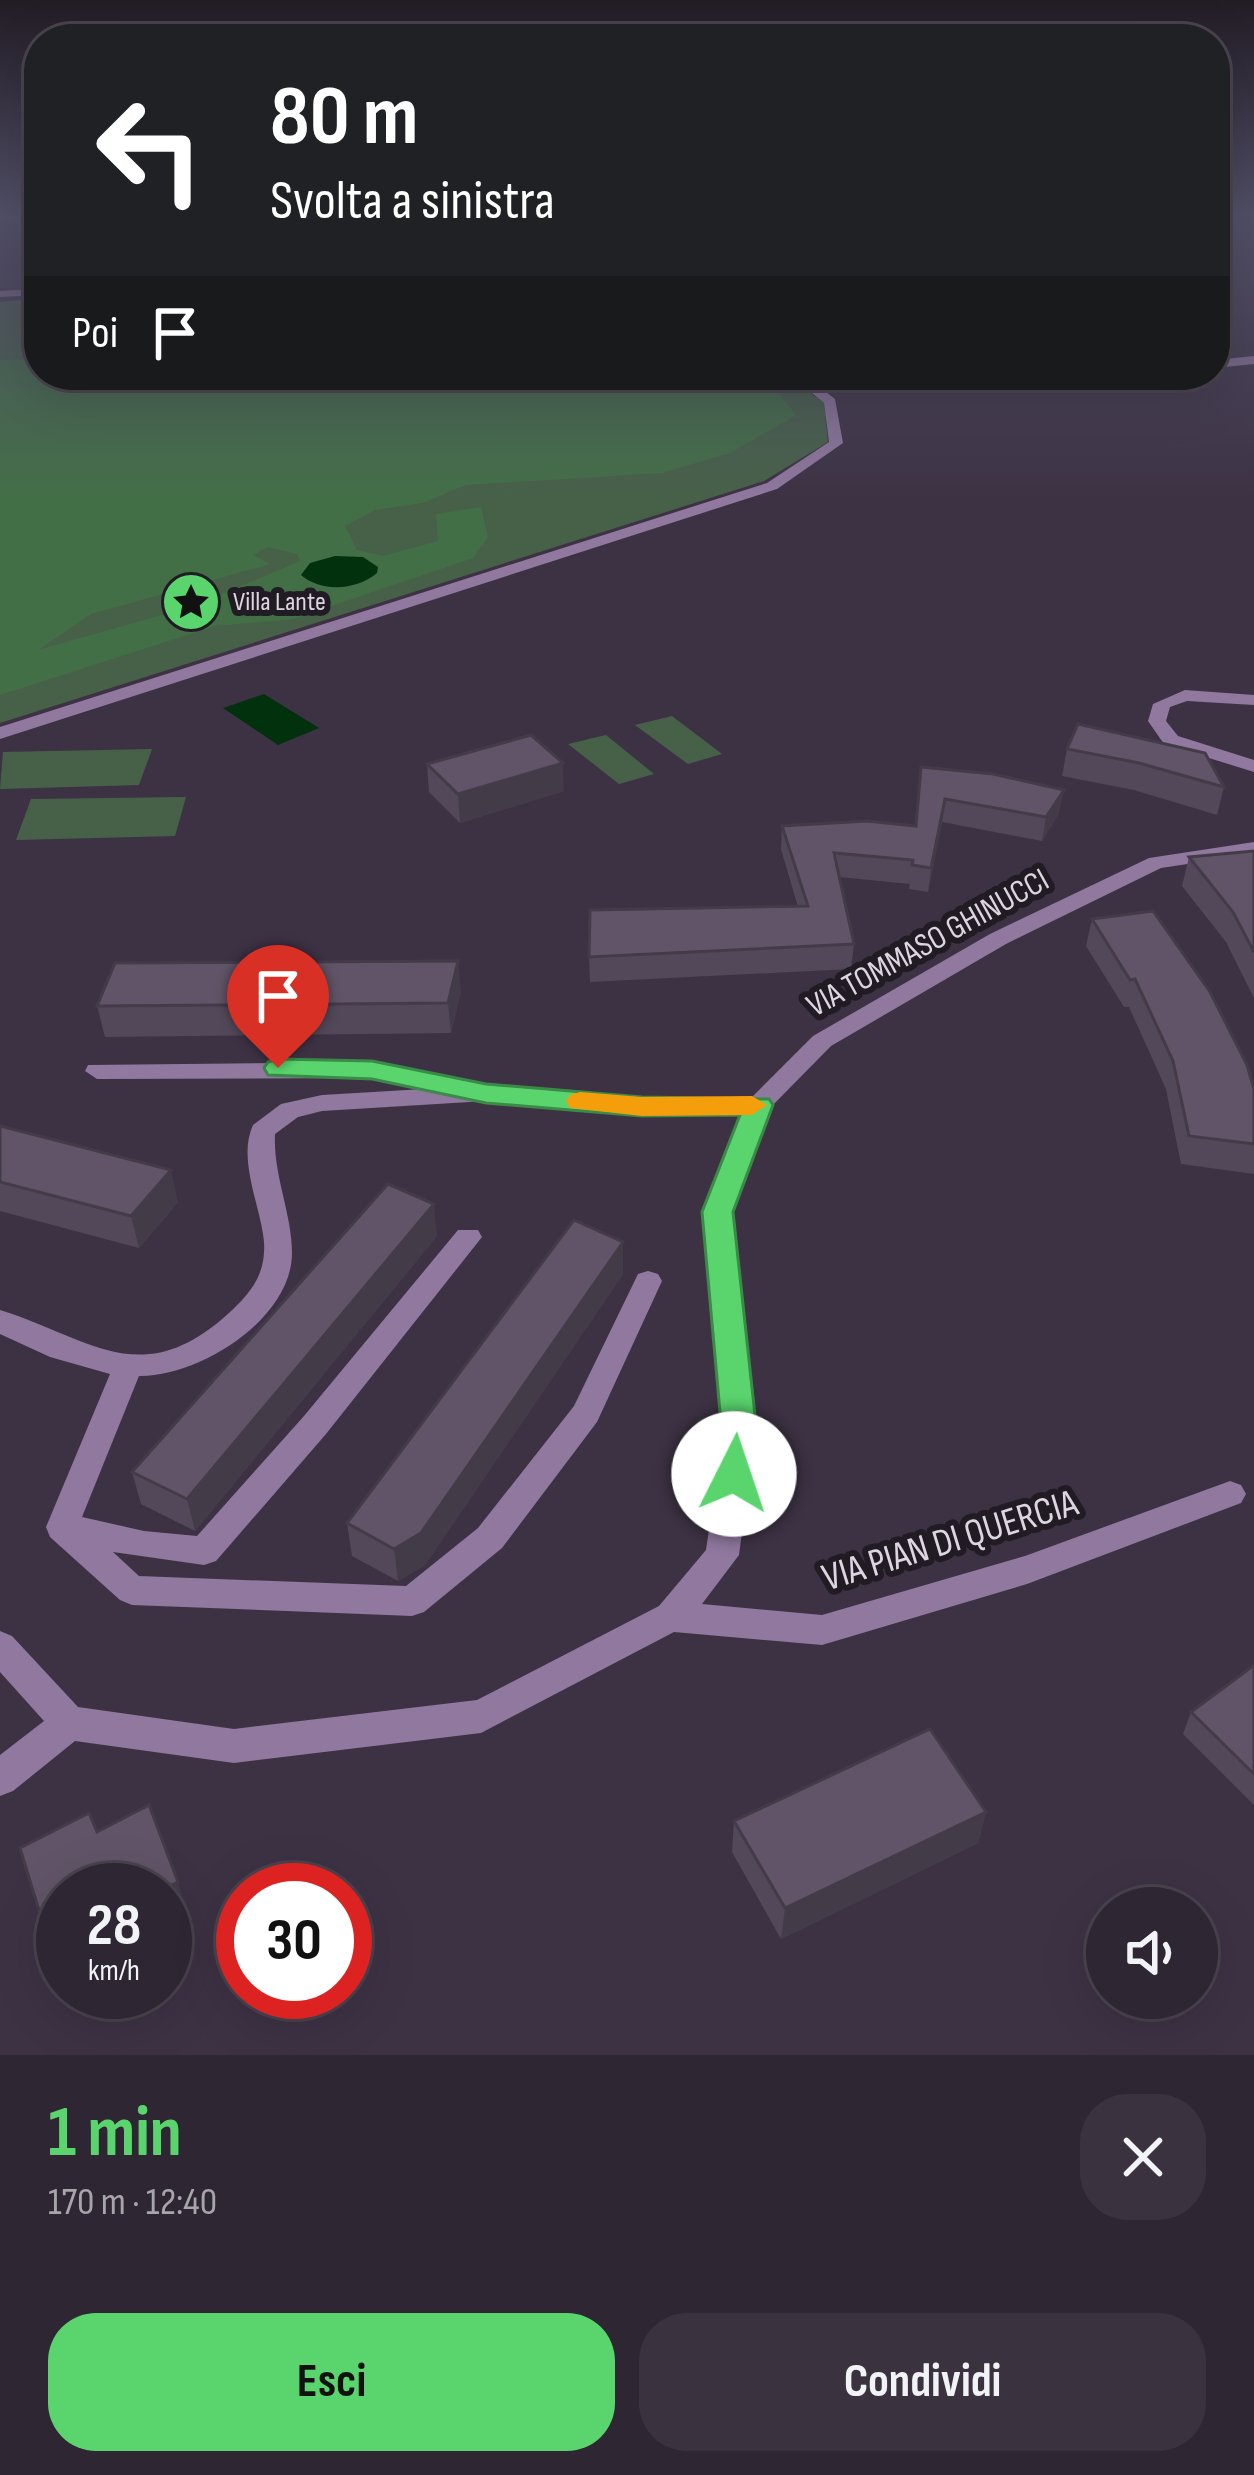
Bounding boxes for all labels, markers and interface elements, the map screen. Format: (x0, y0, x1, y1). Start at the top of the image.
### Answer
text: 80 m (270, 67, 418, 168)
icon: left (72, 72, 228, 228)
text: Svolta a sinistra (270, 169, 555, 234)
icon: arrive (142, 300, 208, 366)
text: Poi (72, 306, 118, 361)
place icon: Villa Lante (160, 571, 222, 633)
place label: Villa Lante (233, 586, 326, 618)
street label: VIA TOMMASO GHINUCCI (800, 860, 1056, 1026)
pin (227, 945, 329, 1068)
icon: arrive (245, 963, 311, 1029)
position arrow (671, 1411, 797, 1537)
street label: VIA PIAN DI QUERCIA (817, 1480, 1084, 1602)
speed limit sign: 30 (216, 1863, 372, 2019)
map controls (1086, 1887, 1218, 2019)
button: sound (1086, 1887, 1218, 2019)
text: 28 (87, 1890, 141, 1962)
text: km/h (88, 1953, 140, 1989)
text: 1 min (48, 2090, 182, 2177)
button: close (1080, 2094, 1206, 2220)
text: 170 m · 12:40 (48, 2179, 217, 2226)
button: Esci (48, 2313, 615, 2451)
button: Condividi (639, 2313, 1206, 2451)

